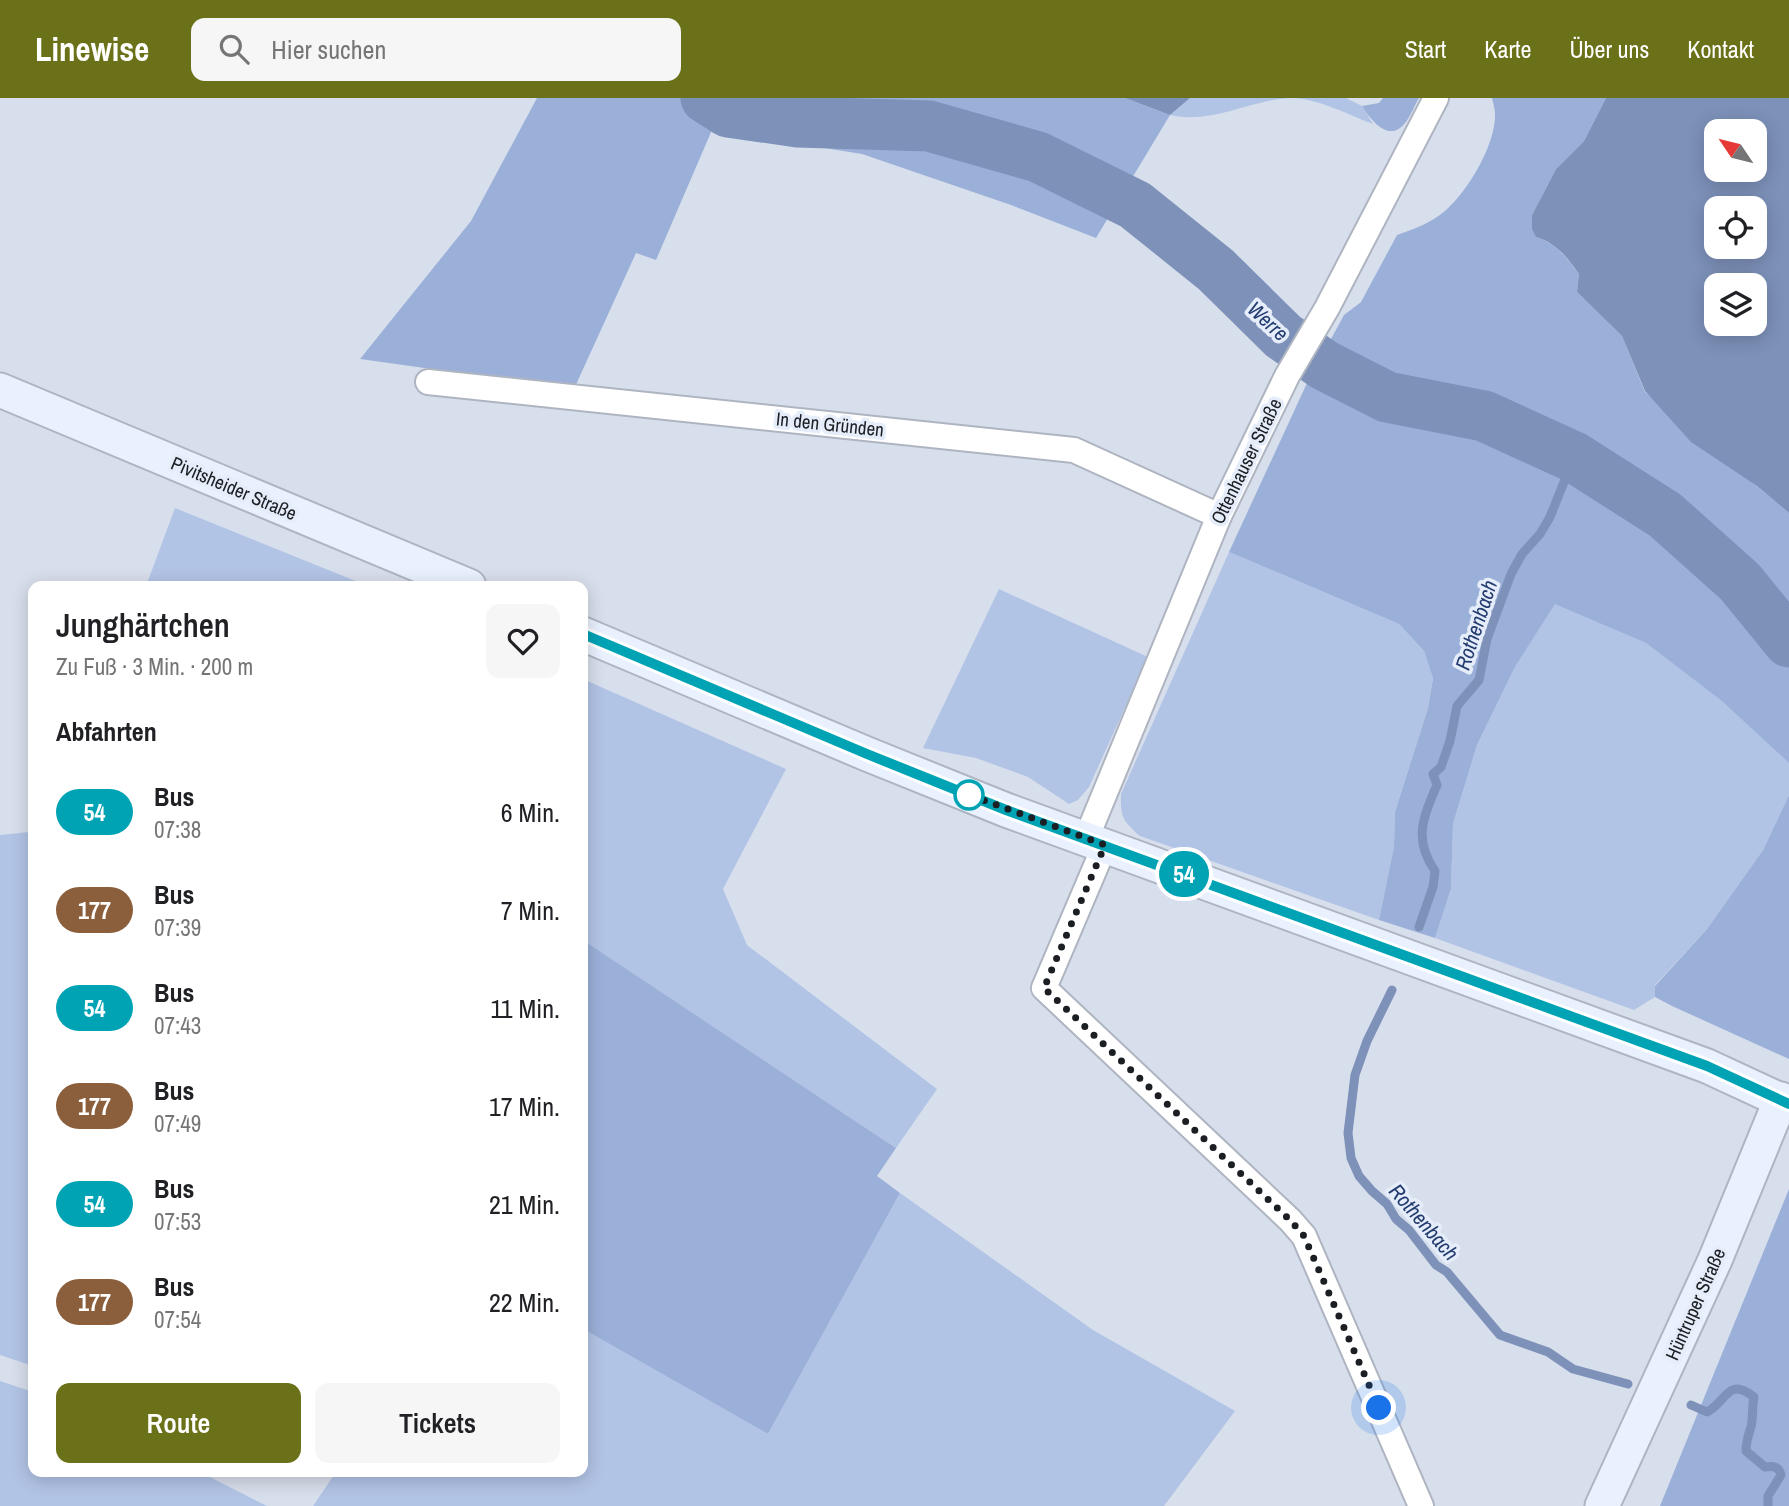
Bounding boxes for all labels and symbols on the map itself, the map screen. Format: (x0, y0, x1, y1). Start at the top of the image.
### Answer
north arrow (1704, 119, 1768, 182)
water label: Werre (1241, 295, 1295, 347)
street label: Ottenhauser Straße (1204, 394, 1288, 528)
street label: In den Gründen (775, 405, 885, 443)
street label: Pivitsheider Straße (167, 450, 301, 526)
water label: Rothenbach (1448, 576, 1504, 674)
unlabelled marker (954, 780, 984, 810)
line badge: 54 (1152, 851, 1216, 897)
water label: Rothenbach (1383, 1177, 1465, 1267)
street label: Hüntruper Straße (1659, 1244, 1731, 1364)
your location (1361, 1390, 1396, 1425)

